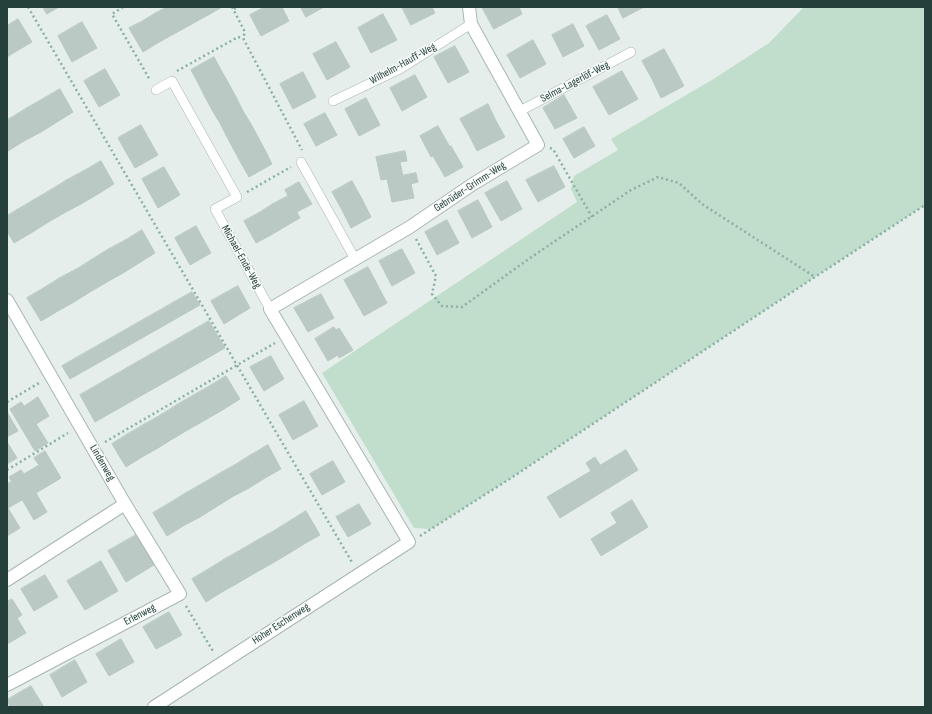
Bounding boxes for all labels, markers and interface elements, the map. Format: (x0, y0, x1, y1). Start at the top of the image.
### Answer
street label: Wilhelm-Hauff-Weg (368, 40, 438, 88)
street label: Selma-Lagerlöf-Weg (538, 58, 612, 106)
street label: Gebrüder-Grimm-Weg (432, 159, 508, 215)
street label: Michael-Ende-Weg (218, 223, 264, 291)
street label: Lindenweg (86, 443, 118, 483)
street label: Erlenweg (122, 601, 158, 629)
street label: Hoher Eschenweg (250, 601, 312, 647)

